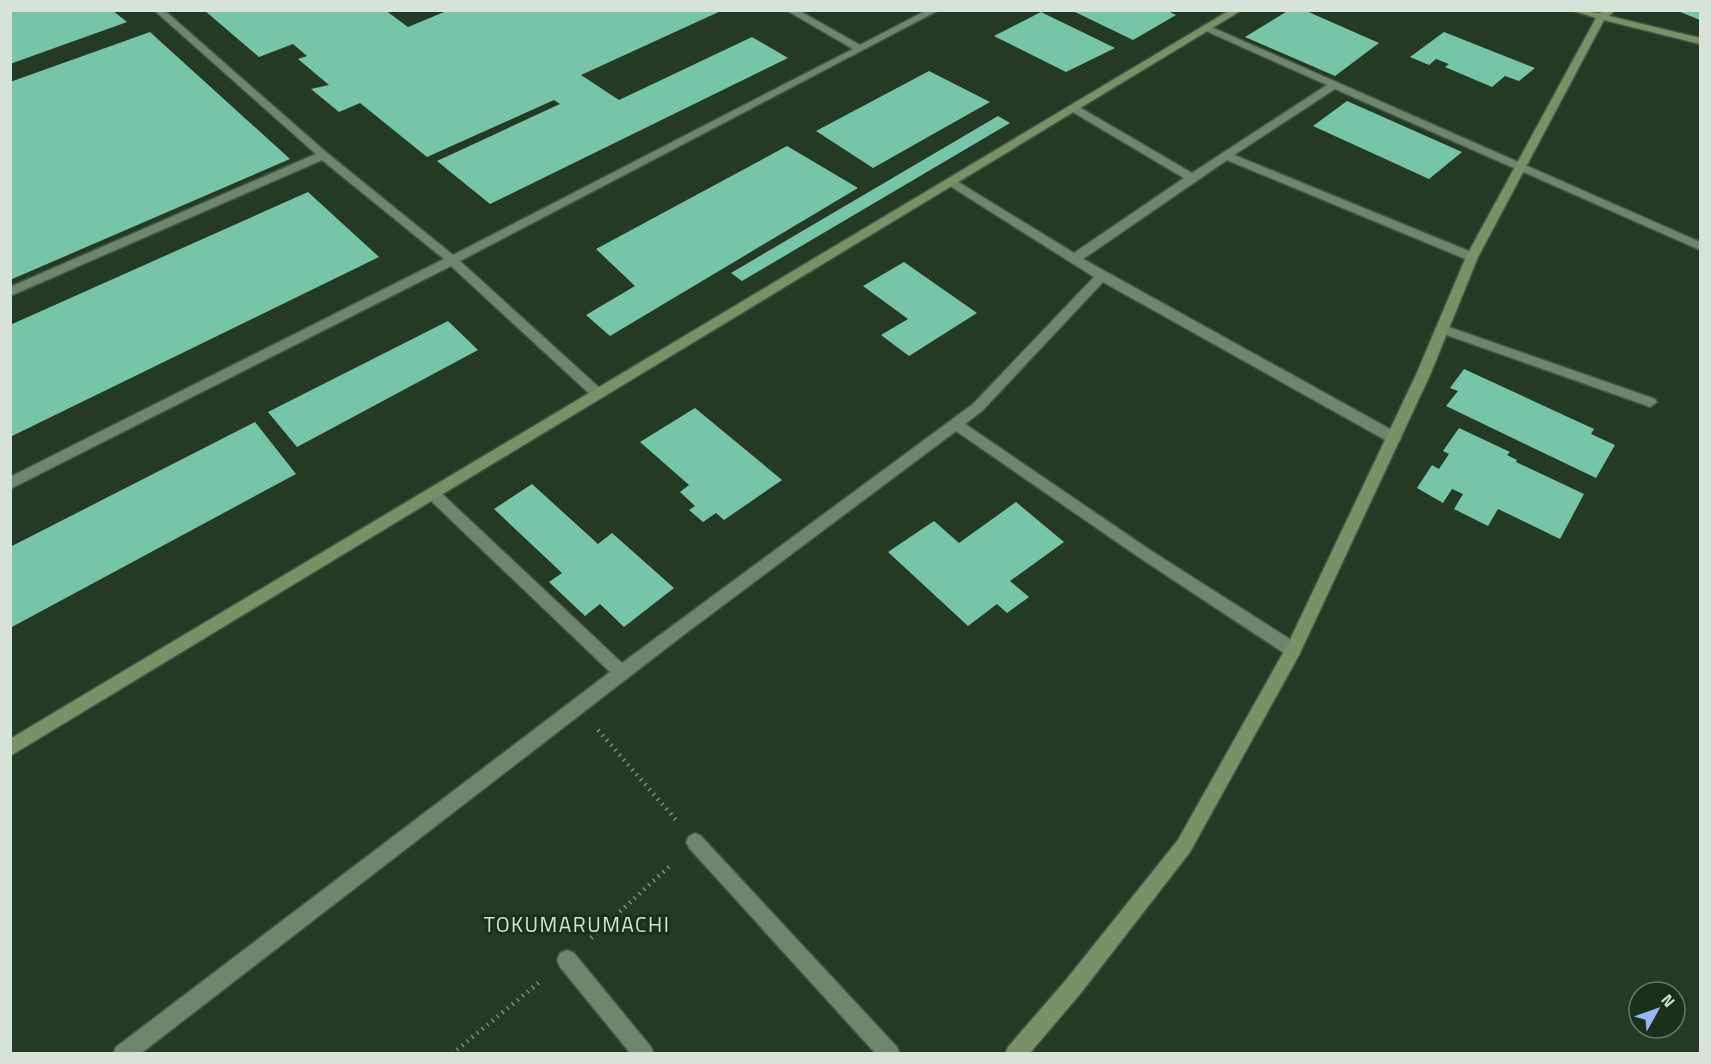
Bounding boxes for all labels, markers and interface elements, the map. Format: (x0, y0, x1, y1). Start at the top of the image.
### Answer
district label: TOKUMARUMACHI (484, 908, 670, 940)
north arrow (1627, 980, 1687, 1040)
text: N (1656, 988, 1681, 1012)

